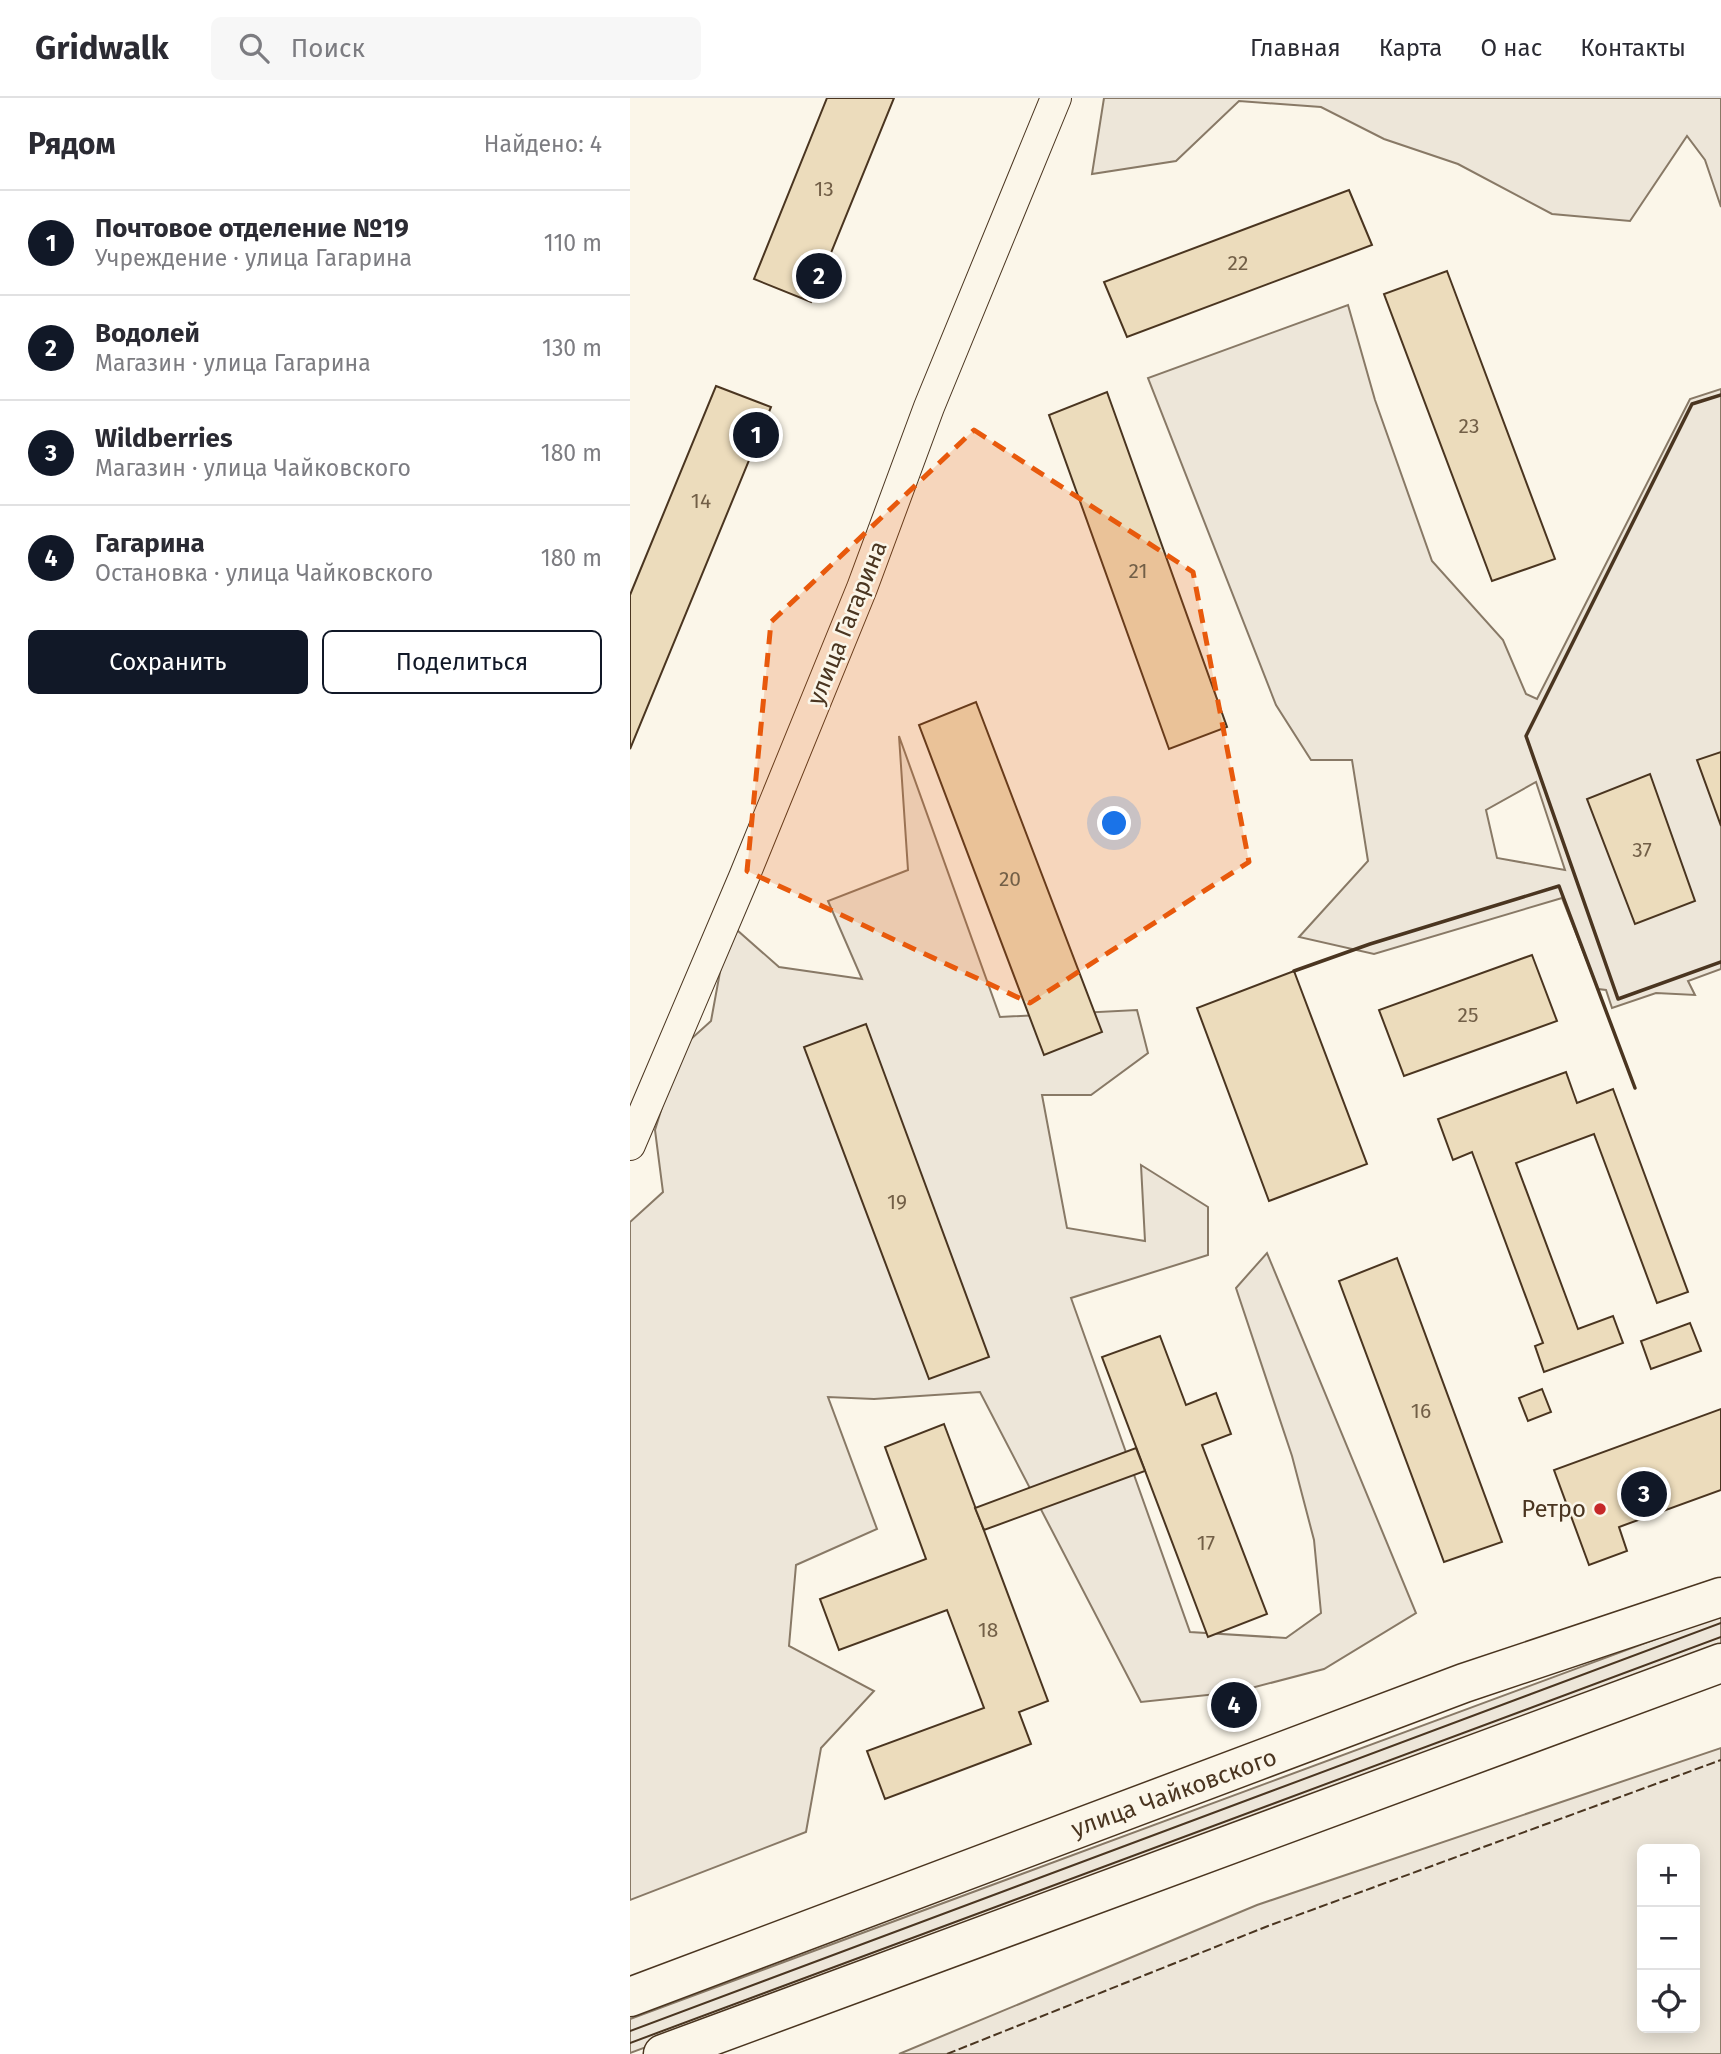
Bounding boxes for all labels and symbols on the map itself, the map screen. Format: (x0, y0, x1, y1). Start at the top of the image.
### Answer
house number: 13 (814, 176, 834, 202)
pin: 2 (796, 250, 842, 302)
house number: 22 (1228, 250, 1248, 276)
pin: 1 (733, 409, 779, 461)
house number: 23 (1459, 413, 1479, 439)
house number: 14 (691, 488, 711, 514)
street label: улица Гагарина (801, 537, 893, 709)
house number: 21 (1129, 558, 1147, 584)
your location (1097, 806, 1131, 840)
house number: 37 (1632, 837, 1652, 863)
house number: 20 (999, 866, 1021, 892)
house number: 25 (1458, 1002, 1478, 1028)
house number: 19 (887, 1189, 907, 1215)
house number: 16 (1411, 1398, 1431, 1424)
pin: 3 (1621, 1468, 1667, 1520)
place label: Ретро (1521, 1495, 1586, 1523)
marker: Ретро (1592, 1501, 1608, 1517)
house number: 17 (1197, 1530, 1215, 1556)
house number: 18 (978, 1617, 998, 1643)
pin: 4 (1211, 1679, 1257, 1731)
street label: улица Чайковского (1067, 1743, 1281, 1843)

